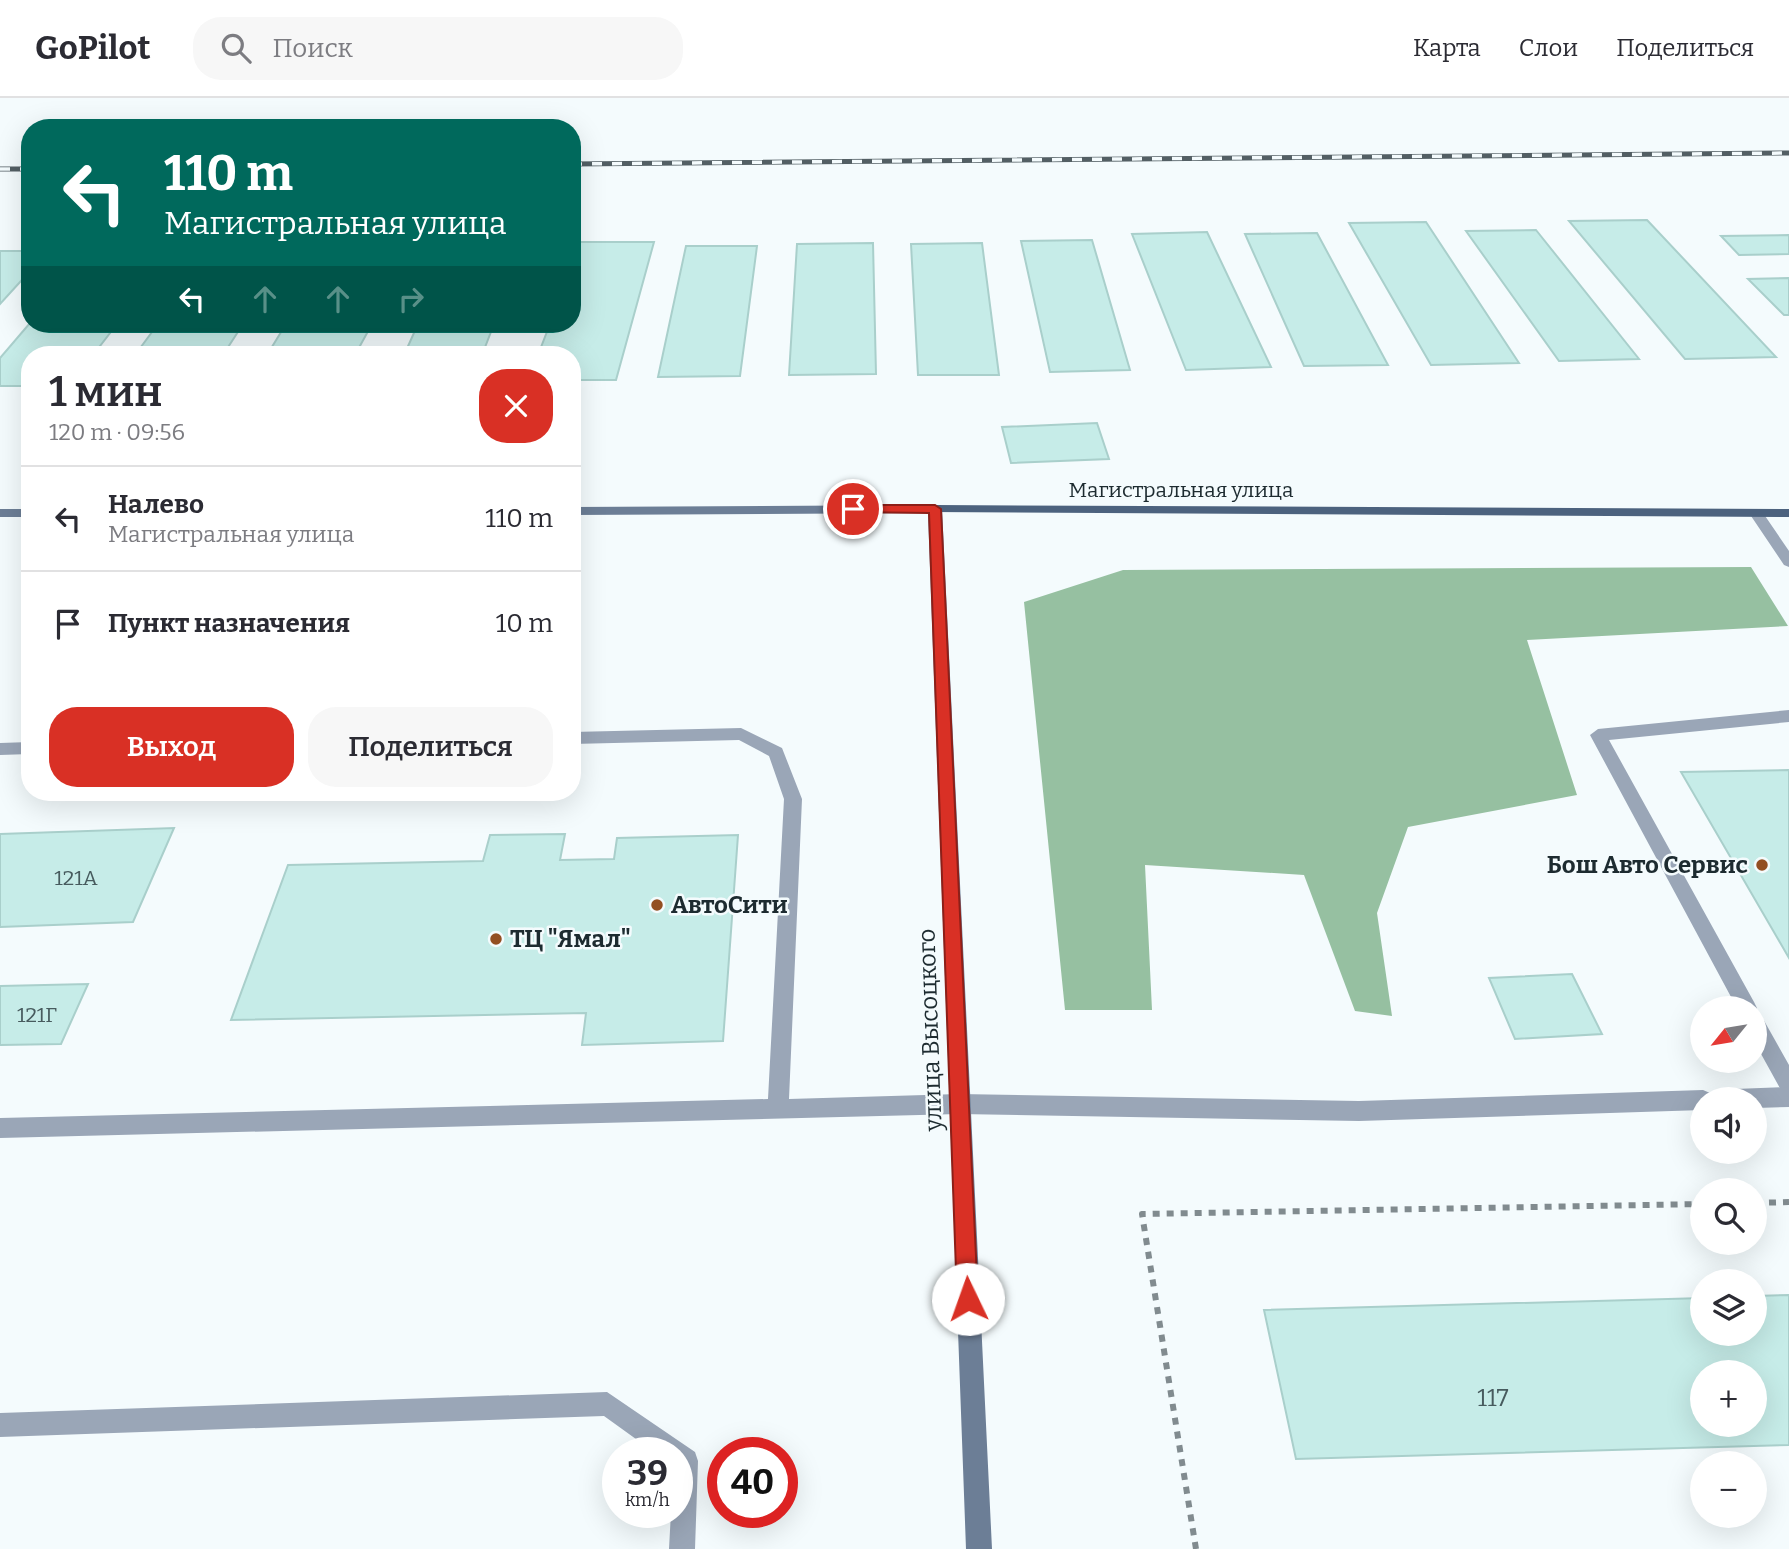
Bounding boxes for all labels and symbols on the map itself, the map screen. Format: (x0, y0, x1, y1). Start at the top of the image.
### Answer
street label: Магистральная улица (1069, 477, 1294, 503)
pin (823, 479, 883, 539)
place label: Бош Авто Сервис (1547, 851, 1748, 879)
marker: Бош Авто Сервис (1754, 857, 1770, 873)
house number: 121А (54, 865, 98, 891)
place label: АвтоСити (671, 891, 788, 919)
marker: АвтоСити (649, 897, 665, 913)
place label: ТЦ "Ямал" (510, 925, 631, 953)
street label: улица Высоцкого (912, 928, 948, 1133)
marker: ТЦ "Ямал" (488, 931, 504, 947)
north arrow (1690, 996, 1768, 1073)
house number: 121Г (17, 1002, 57, 1028)
position arrow (931, 1262, 1005, 1336)
house number: 117 (1477, 1384, 1509, 1412)
speed limit sign: 40 (707, 1437, 798, 1528)

